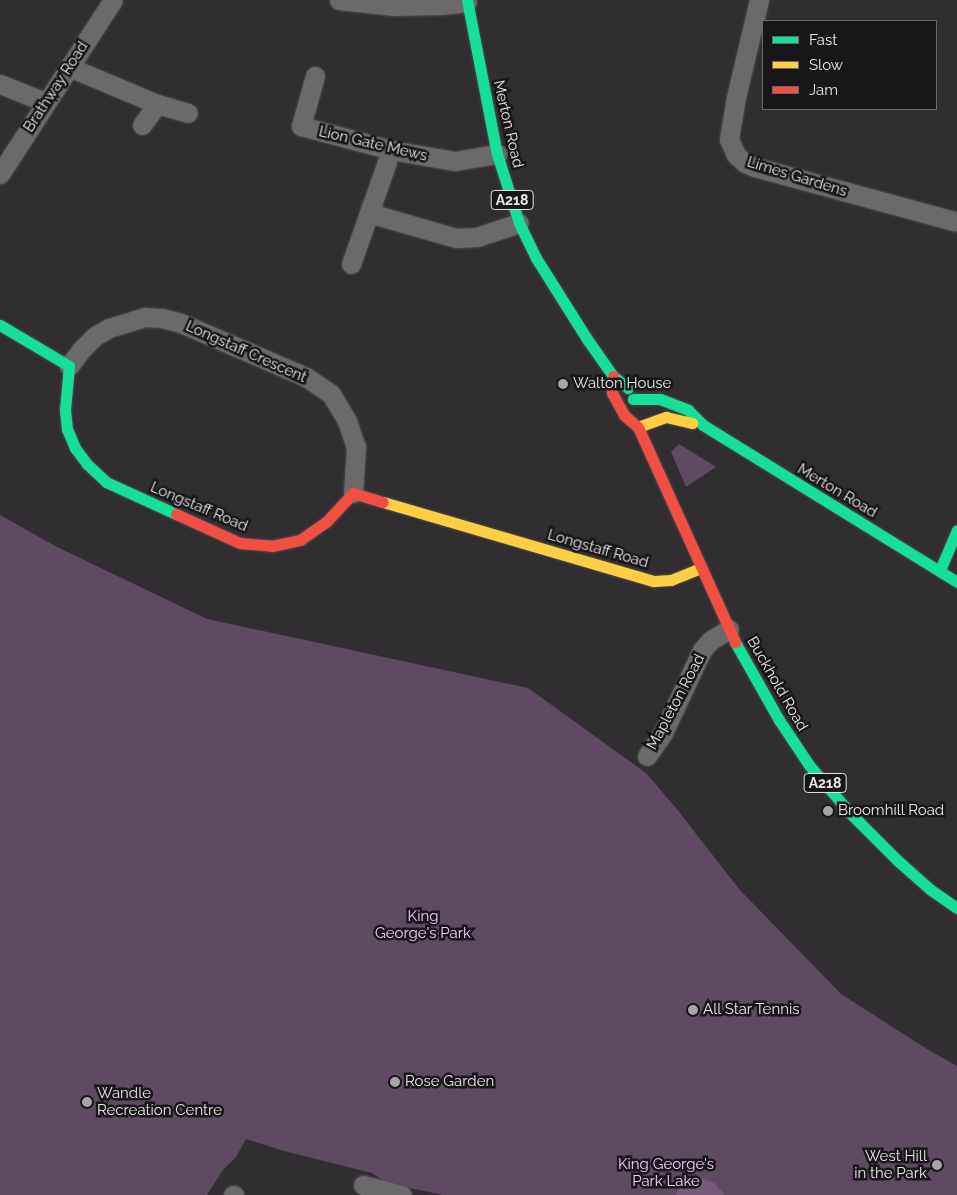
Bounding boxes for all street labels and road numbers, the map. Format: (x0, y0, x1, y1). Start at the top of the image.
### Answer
street label: Brathway Road (20, 38, 92, 136)
street label: Merton Road (489, 78, 527, 170)
street label: Lion Gate Mews (317, 123, 429, 165)
street label: Limes Gardens (745, 153, 849, 201)
road number: A218 (490, 188, 534, 212)
street label: Longstaff Crescent (183, 317, 309, 387)
street label: Merton Road (794, 460, 880, 522)
street label: Longstaff Road (147, 478, 251, 536)
street label: Longstaff Road (545, 526, 651, 572)
street label: Buckhold Road (743, 634, 811, 734)
street label: Mapleton Road (643, 651, 709, 753)
road number: A218 (802, 771, 848, 794)

